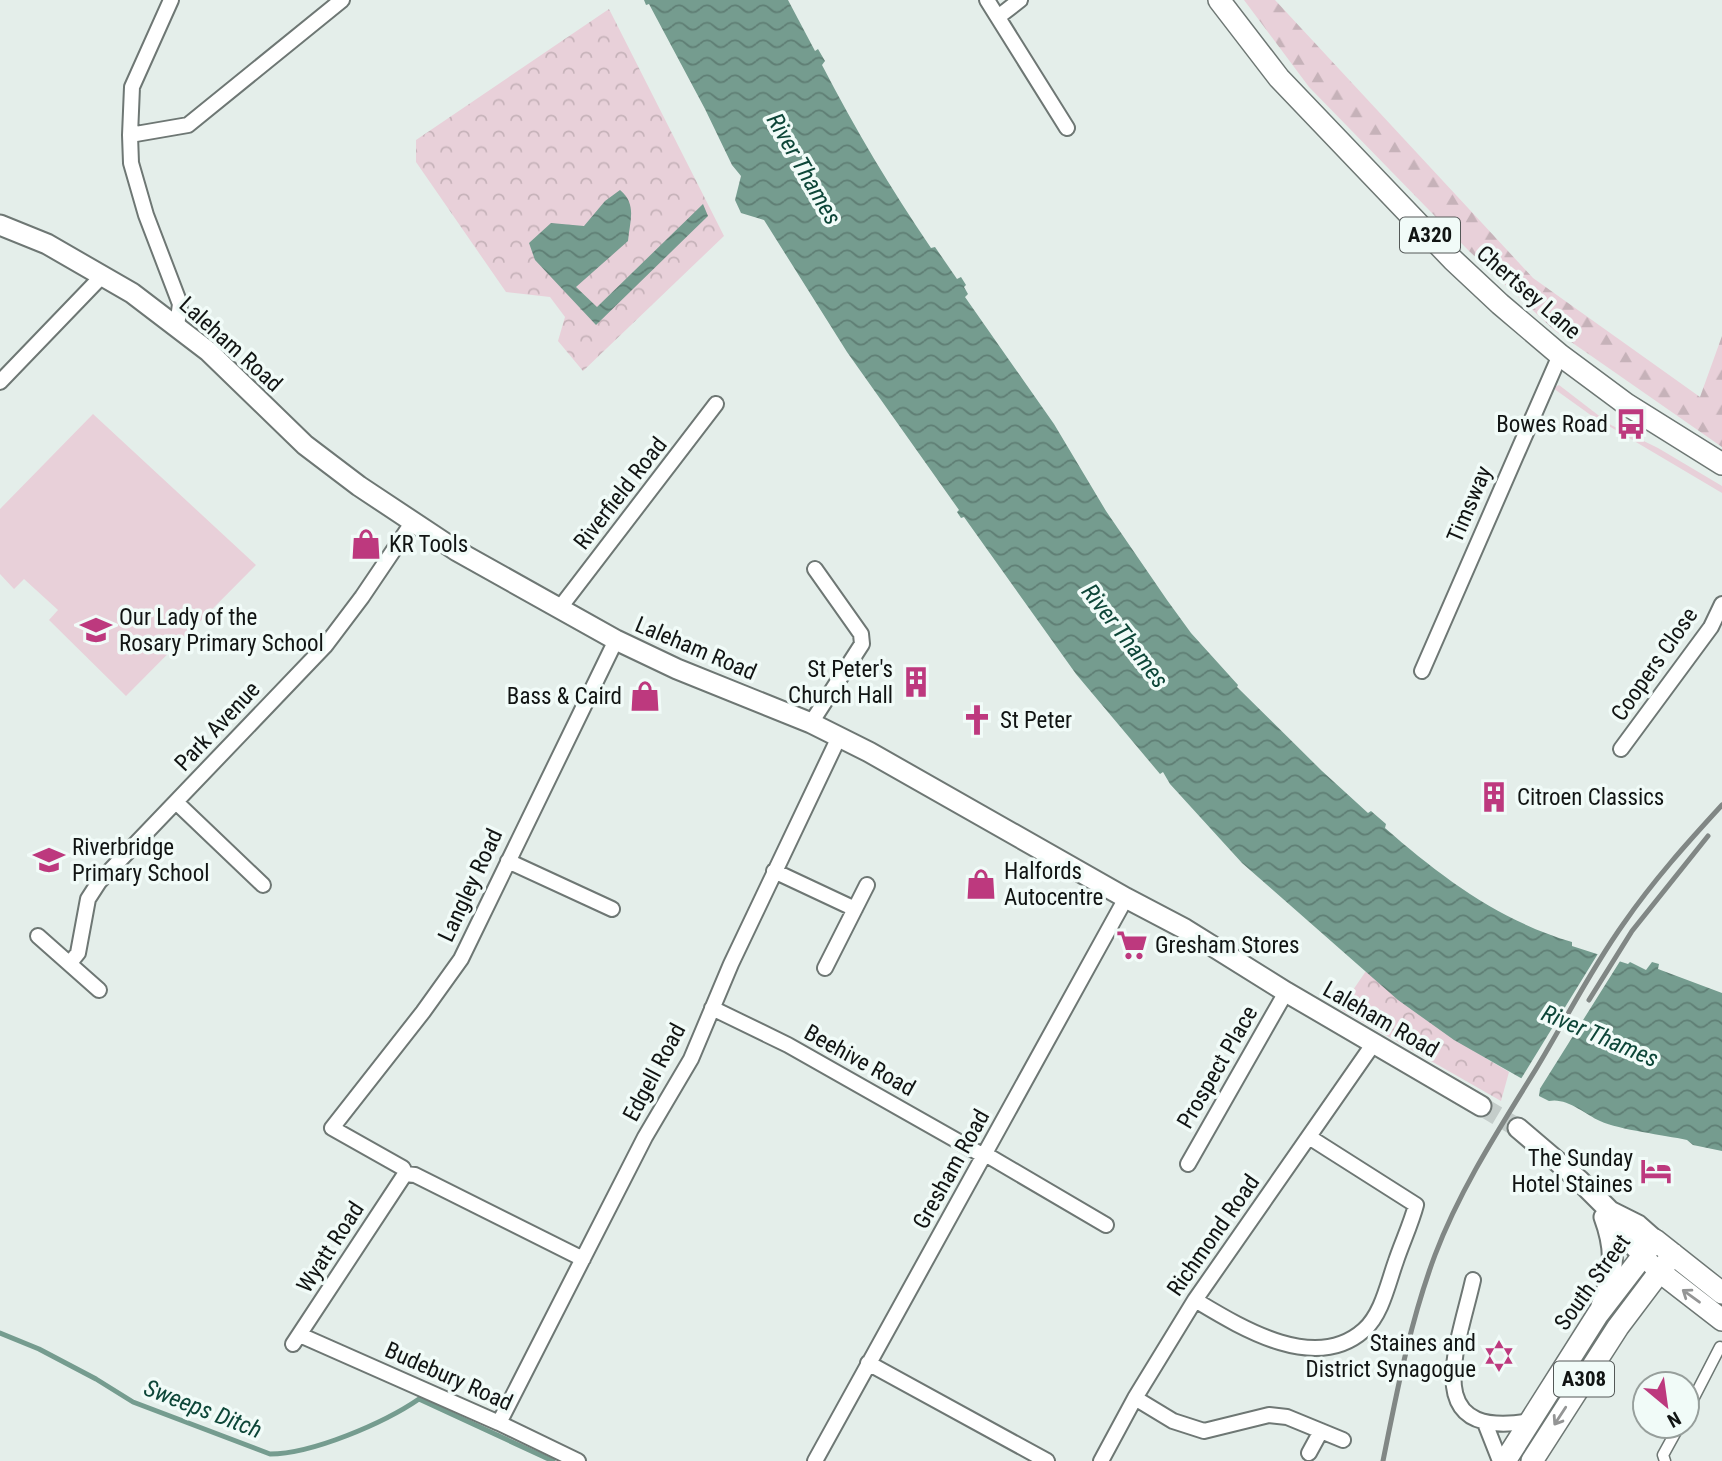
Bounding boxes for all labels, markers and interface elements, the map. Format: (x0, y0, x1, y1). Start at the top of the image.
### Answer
water label: River Thames (761, 108, 847, 230)
road number: A320 (1400, 218, 1460, 252)
street label: Chertsey Lane (1471, 240, 1586, 345)
street label: Laleham Road (174, 291, 288, 398)
bus stop icon: Bowes Road (1614, 407, 1648, 441)
place label: Bowes Road (1496, 411, 1608, 438)
street label: Riverfield Road (568, 432, 673, 555)
street label: Timsway (1441, 462, 1498, 546)
shop icon: KR Tools (349, 527, 383, 561)
place label: KR Tools (389, 531, 468, 558)
water label: River Thames (1076, 578, 1174, 694)
street label: Coopers Close (1605, 602, 1703, 726)
place label: Our Lady of the Rosary Primary School (119, 604, 324, 657)
street label: Laleham Road (631, 611, 760, 686)
school or university icon: Our Lady of the Rosary Primary School (79, 613, 113, 647)
place label: St Peter's Church Hall (788, 656, 893, 709)
building icon: St Peter's Church Hall (899, 665, 933, 699)
street label: Park Avenue (169, 676, 266, 777)
shop icon: Bass & Caird (628, 679, 662, 713)
place label: Bass & Caird (507, 683, 622, 710)
church icon: St Peter (960, 703, 994, 737)
place label: St Peter (1000, 707, 1072, 734)
building icon: Citroen Classics (1477, 780, 1511, 814)
place label: Citroen Classics (1517, 784, 1664, 811)
street label: Langley Road (433, 824, 508, 946)
place label: Riverbridge Primary School (72, 834, 209, 887)
school or university icon: Riverbridge Primary School (32, 843, 66, 877)
place label: Halfords Autocentre (1004, 858, 1103, 911)
shop icon: Halfords Autocentre (964, 867, 998, 901)
supermarket icon: Gresham Stores (1115, 928, 1149, 962)
place label: Gresham Stores (1155, 932, 1300, 959)
street label: Laleham Road (1318, 976, 1443, 1063)
water label: River Thames (1537, 999, 1663, 1073)
street label: Prospect Place (1172, 1001, 1263, 1133)
street label: Edgell Road (617, 1019, 691, 1126)
street label: Beehive Road (800, 1019, 920, 1102)
street label: Gresham Road (907, 1105, 995, 1234)
place label: The Sunday Hotel Staines (1512, 1145, 1633, 1198)
hotel icon: The Sunday Hotel Staines (1639, 1154, 1673, 1188)
street label: Richmond Road (1162, 1169, 1265, 1301)
street label: Wyatt Road (291, 1197, 370, 1298)
street label: South Street (1549, 1229, 1636, 1335)
one-way arrow (1682, 1289, 1701, 1304)
place label: Staines and District Synagogue (1306, 1330, 1476, 1383)
street label: Budebury Road (381, 1336, 517, 1417)
synagogue icon: Staines and District Synagogue (1482, 1339, 1516, 1373)
road number: A308 (1554, 1362, 1614, 1396)
north arrow (1631, 1370, 1701, 1440)
water label: Sweeps Ditch (140, 1374, 266, 1444)
one-way arrow (1553, 1406, 1567, 1425)
text: N (1663, 1407, 1685, 1432)

